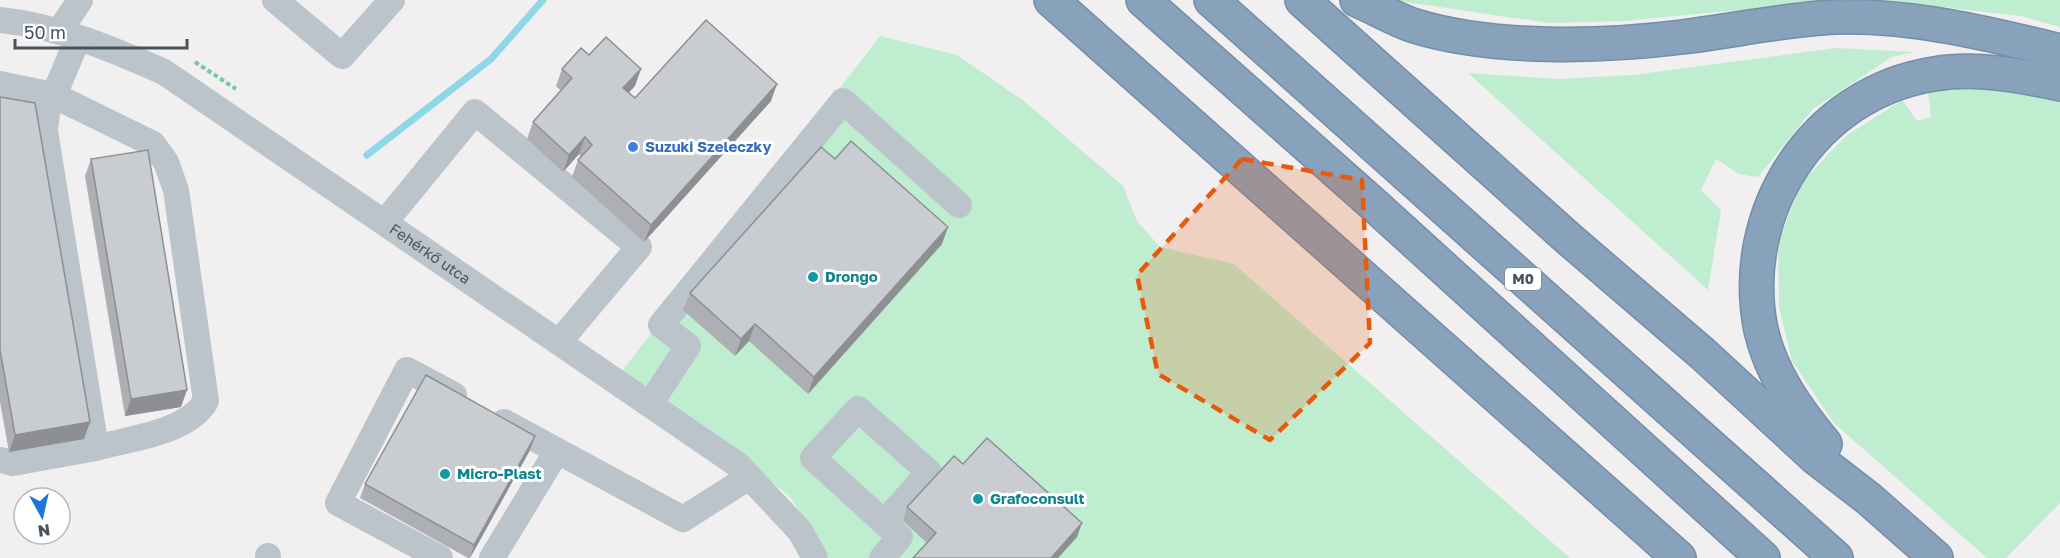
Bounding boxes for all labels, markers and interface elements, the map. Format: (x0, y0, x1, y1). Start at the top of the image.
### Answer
scale bar (15, 12, 188, 50)
text: 50 m (24, 21, 66, 43)
place label: Suzuki Szeleczky (645, 137, 771, 155)
marker: Suzuki Szeleczky (626, 140, 640, 154)
street label: Fehérkő utca (387, 219, 474, 287)
place label: Drongo (825, 267, 878, 285)
road number: M0 (1505, 268, 1541, 290)
marker: Drongo (806, 270, 820, 284)
place label: Micro-Plast (457, 464, 542, 482)
marker: Micro-Plast (438, 467, 452, 481)
north arrow (12, 486, 72, 546)
place label: Grafoconsult (990, 489, 1085, 507)
marker: Grafoconsult (971, 492, 985, 506)
text: N (37, 520, 52, 542)

